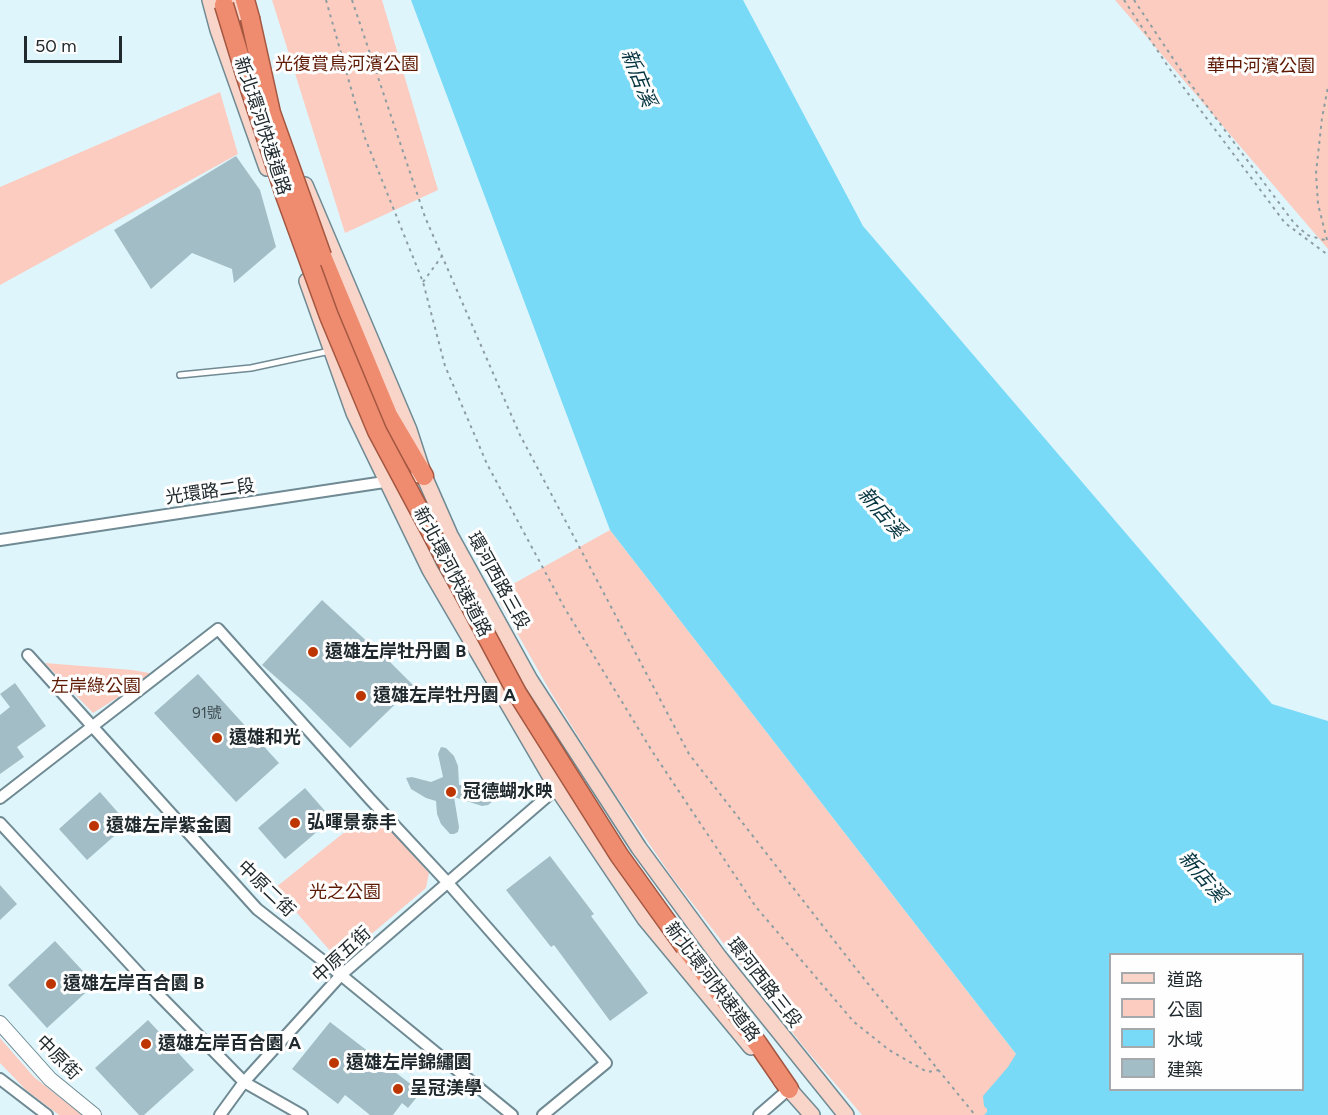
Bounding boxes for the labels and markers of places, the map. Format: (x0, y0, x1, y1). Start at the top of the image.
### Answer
place label: 遠雄左岸牡丹園 B (325, 641, 466, 663)
marker: 遠雄左岸牡丹園 B (306, 645, 320, 659)
place label: 遠雄左岸牡丹園 A (373, 685, 516, 707)
marker: 遠雄左岸牡丹園 A (354, 689, 368, 703)
place label: 遠雄和光 (229, 727, 301, 749)
marker: 遠雄和光 (210, 731, 224, 745)
place label: 冠德蝴水映 (463, 781, 553, 803)
marker: 冠德蝴水映 (444, 785, 458, 799)
place label: 弘暉景泰丰 (307, 812, 397, 834)
place label: 遠雄左岸紫金園 (106, 815, 232, 837)
marker: 弘暉景泰丰 (288, 816, 302, 830)
marker: 遠雄左岸紫金園 (87, 819, 101, 833)
place label: 遠雄左岸百合園 B (63, 973, 204, 995)
marker: 遠雄左岸百合園 B (44, 977, 58, 991)
place label: 遠雄左岸百合園 A (158, 1033, 301, 1055)
marker: 遠雄左岸百合園 A (139, 1037, 153, 1051)
place label: 遠雄左岸錦繡園 (346, 1052, 472, 1074)
marker: 遠雄左岸錦繡園 (327, 1056, 341, 1070)
place label: 呈冠渼學 (410, 1078, 482, 1100)
marker: 呈冠渼學 (391, 1082, 405, 1096)

